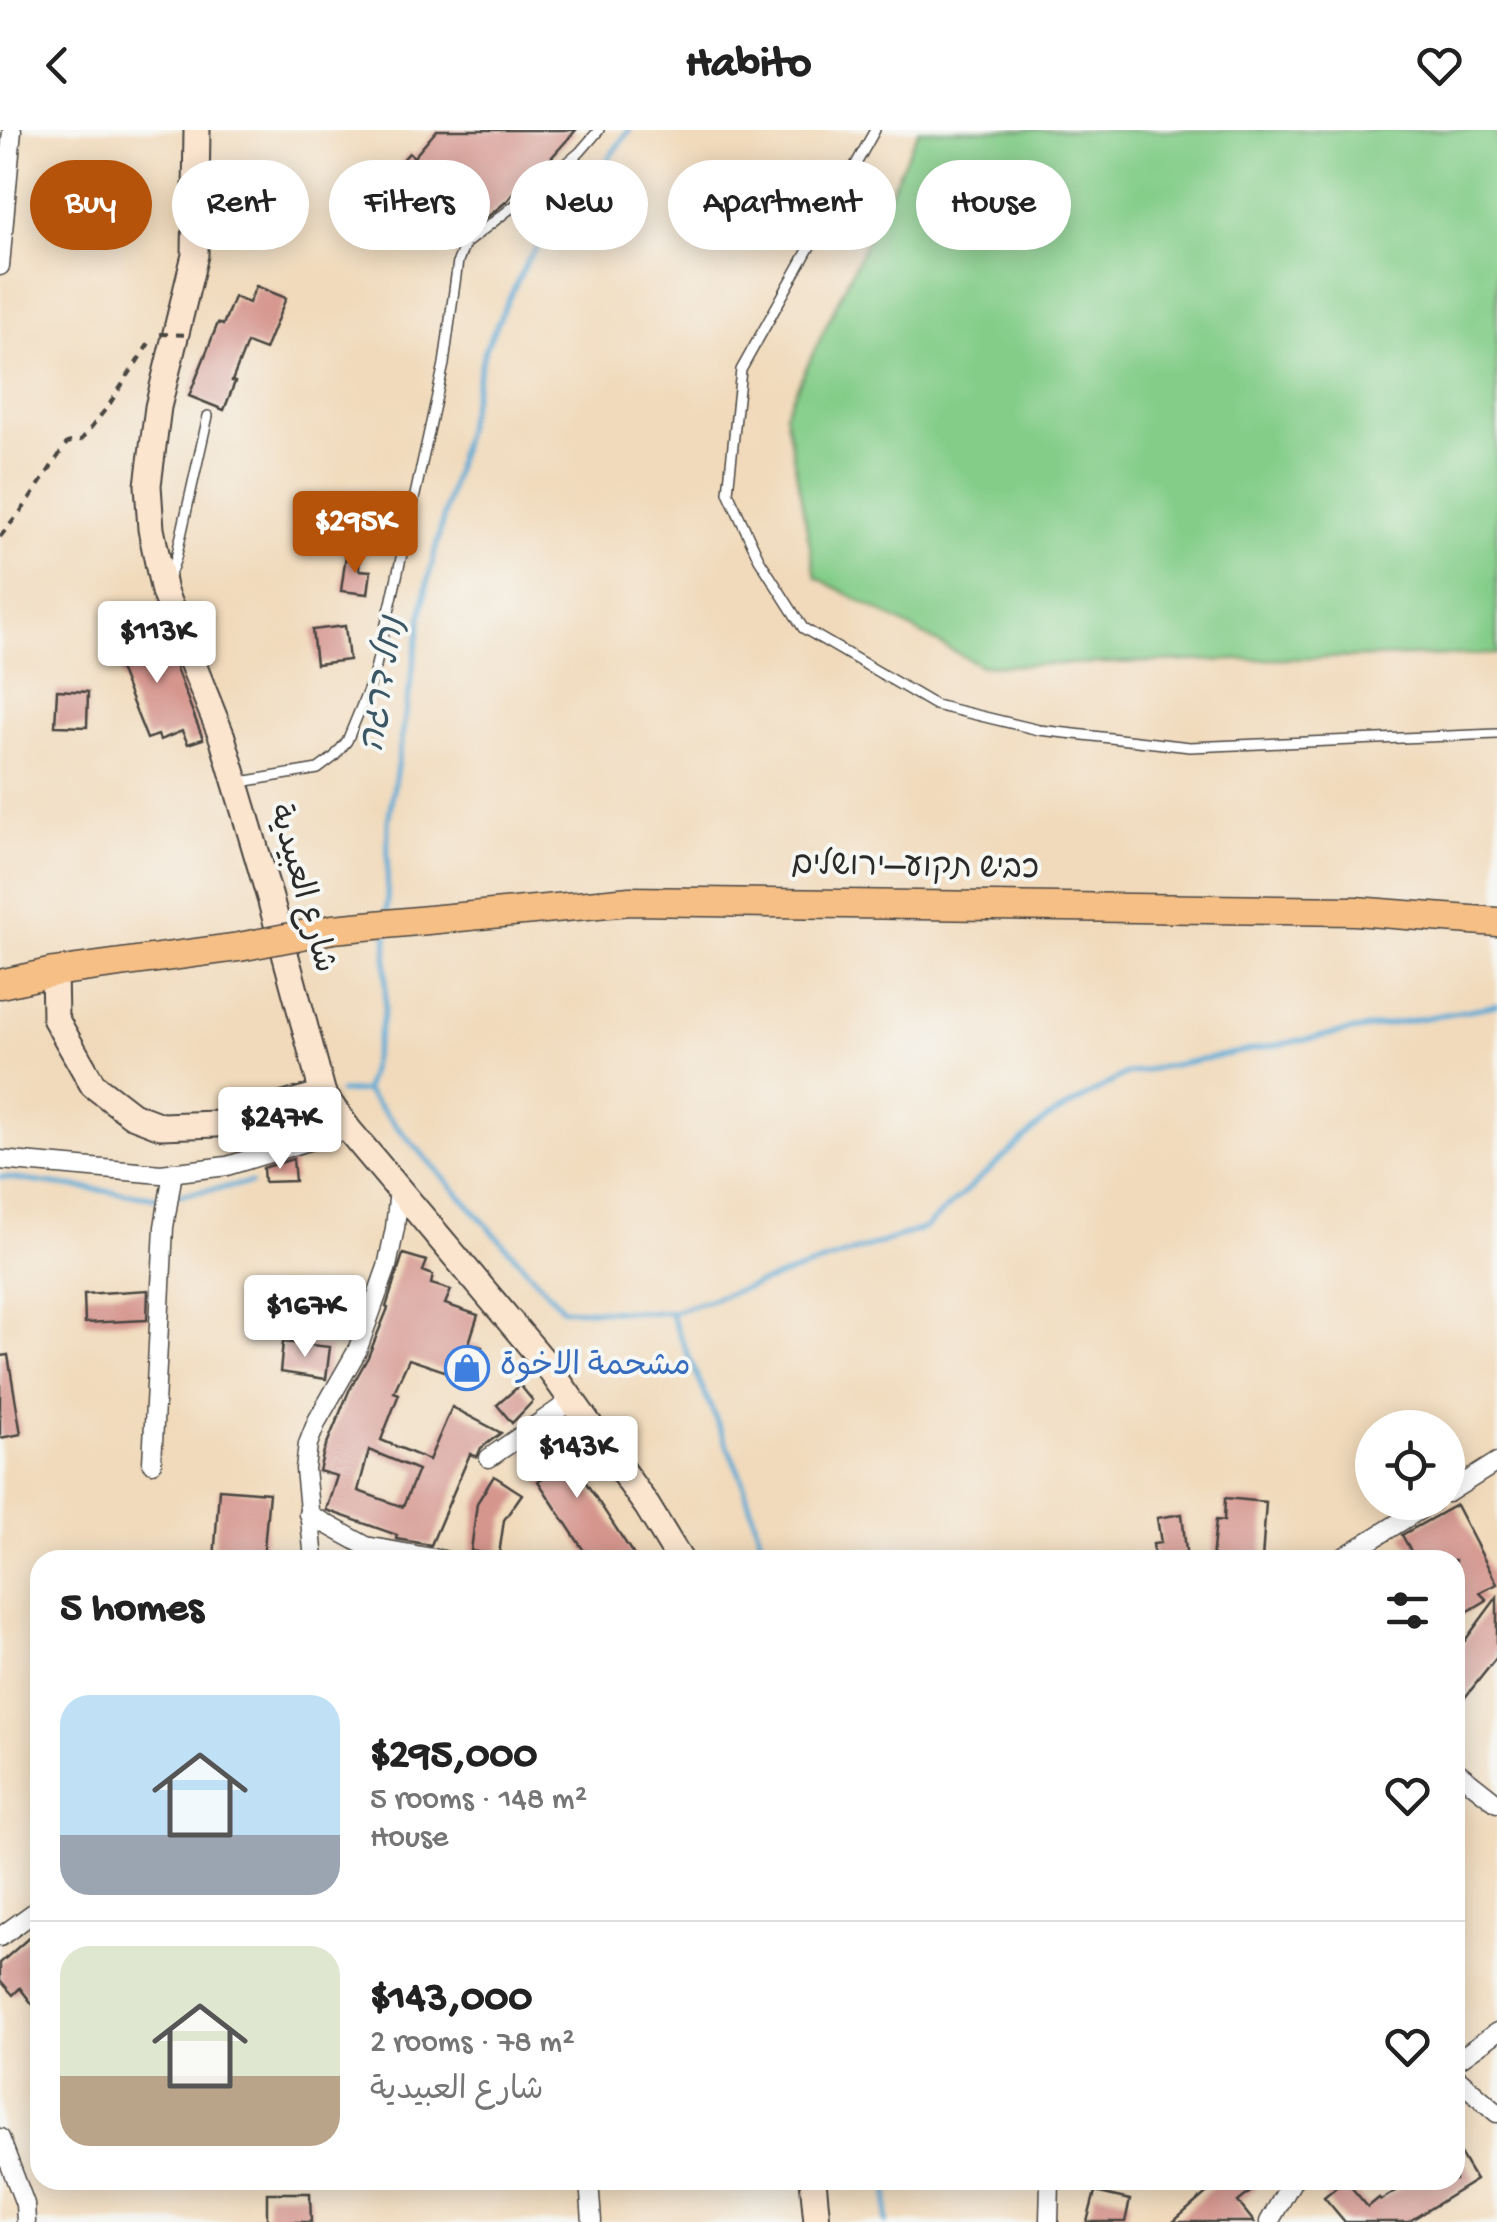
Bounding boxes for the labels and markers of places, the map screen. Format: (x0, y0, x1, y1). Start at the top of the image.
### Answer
pin: $295K (285, 491, 425, 576)
pin: $113K (87, 601, 227, 686)
pin: $247K (210, 1087, 350, 1172)
pin: $167K (235, 1275, 375, 1360)
shop icon: مشحمة الاخوة (444, 1345, 490, 1391)
place label: مشحمة الاخوة (500, 1349, 691, 1387)
pin: $143K (507, 1416, 647, 1501)

